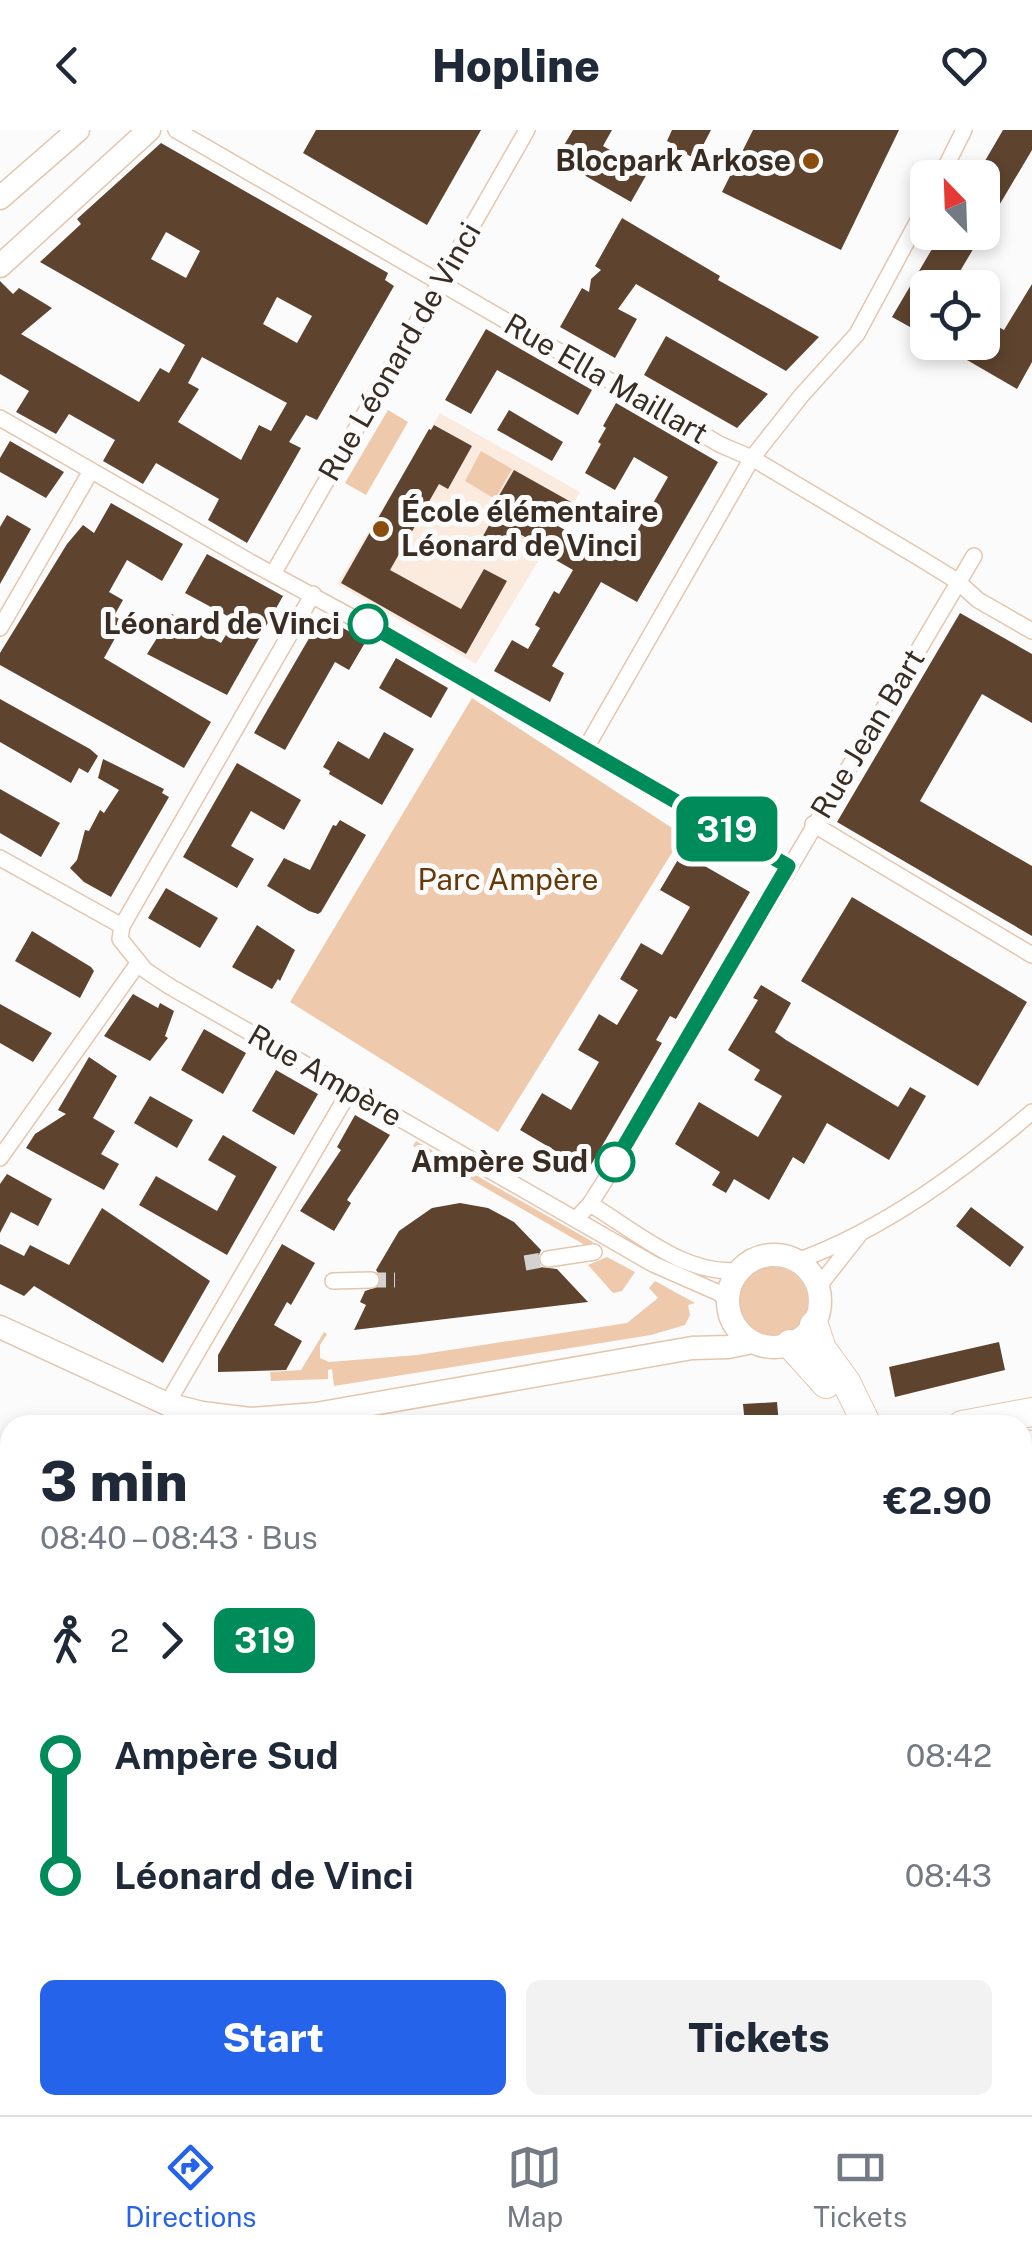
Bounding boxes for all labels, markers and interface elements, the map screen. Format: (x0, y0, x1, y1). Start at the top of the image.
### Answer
icon: back (40, 38, 95, 93)
icon: heart (937, 38, 992, 93)
text: Hopline (432, 39, 600, 92)
place label: Blocpark Arkose (555, 142, 791, 178)
marker: Blocpark Arkose (800, 150, 822, 172)
north arrow (910, 160, 1000, 250)
map controls (910, 160, 1000, 360)
street label: Rue Léonard de Vinci (310, 216, 488, 487)
button: locate (910, 270, 1000, 360)
street label: Rue Ella Maillart (498, 305, 715, 451)
place label: École élémentaire Léonard de Vinci (401, 493, 658, 563)
marker: École élémentaire Léonard de Vinci (370, 518, 392, 540)
place label: Léonard de Vinci (103, 605, 340, 641)
marker: Léonard de Vinci (349, 605, 387, 643)
street label: Rue Jean Bart (803, 642, 932, 825)
line badge: 319 (670, 796, 784, 862)
text: 319 (696, 809, 758, 850)
park label: Parc Ampère (418, 861, 598, 897)
street label: Rue Ampère (242, 1017, 409, 1134)
place label: Ampère Sud (411, 1143, 588, 1179)
marker: Ampère Sud (596, 1143, 634, 1181)
text: 3 min (40, 1449, 188, 1513)
text: €2.90 (883, 1478, 992, 1523)
text: 08:40 – 08:43 · Bus (40, 1519, 318, 1556)
icon: walk (40, 1613, 95, 1668)
icon: forward (144, 1613, 199, 1668)
text: 319 (234, 1620, 295, 1661)
text: 2 (110, 1622, 129, 1659)
text: Ampère Sud (114, 1733, 339, 1778)
text: 08:42 (906, 1737, 992, 1774)
text: Léonard de Vinci (114, 1853, 414, 1898)
text: 08:43 (905, 1857, 992, 1894)
button: Start (40, 1980, 506, 2095)
button: Tickets (526, 1980, 992, 2095)
tab: Directions (125, 2140, 256, 2233)
tab: Map (506, 2140, 563, 2233)
tab: Tickets (813, 2140, 907, 2233)

